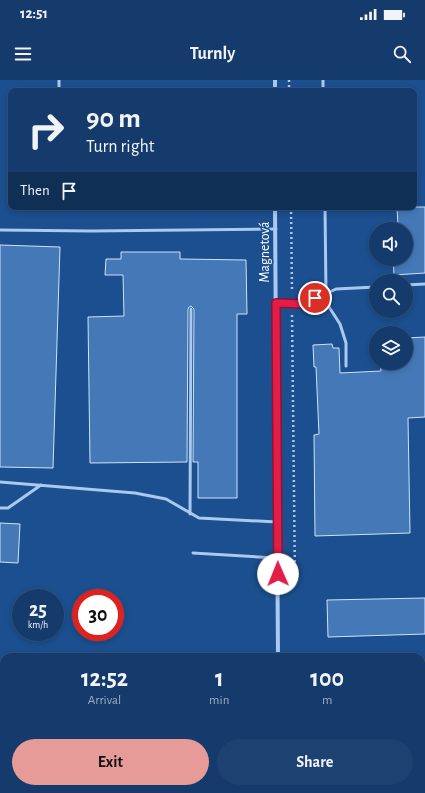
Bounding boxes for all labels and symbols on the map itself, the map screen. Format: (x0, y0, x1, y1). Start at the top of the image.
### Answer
street label: Magnetová (258, 221, 272, 282)
pin (298, 281, 332, 315)
position arrow (257, 553, 299, 595)
speed limit sign: 30 (72, 589, 124, 641)

